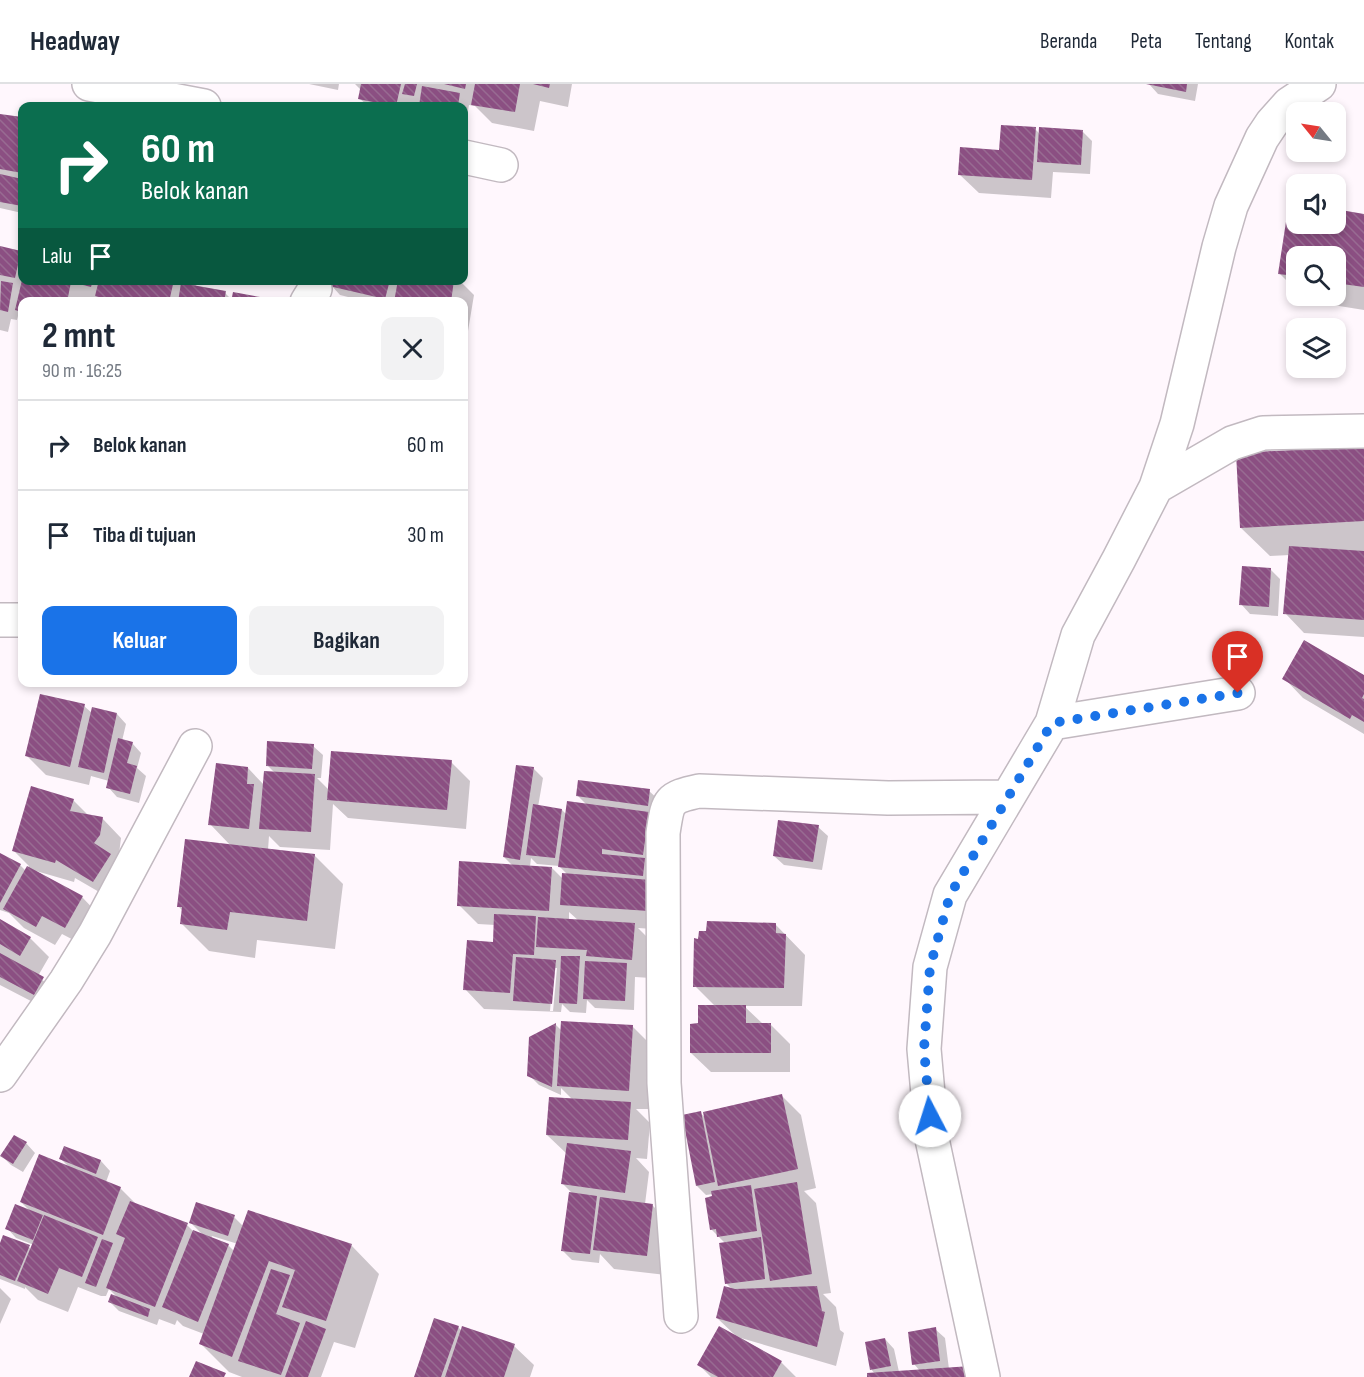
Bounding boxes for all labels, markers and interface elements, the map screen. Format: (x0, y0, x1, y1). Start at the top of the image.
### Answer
text: Headway (30, 25, 120, 58)
text: Beranda (1040, 29, 1097, 54)
text: Peta (1130, 29, 1162, 54)
text: Tentang (1195, 29, 1252, 54)
text: Kontak (1285, 29, 1334, 54)
north arrow (1286, 102, 1346, 162)
map controls (1286, 102, 1346, 378)
text: 60 m (141, 124, 215, 175)
icon: right (42, 126, 120, 204)
button: sound (1286, 174, 1346, 234)
text: Belok kanan (141, 175, 249, 207)
icon: arrive (84, 240, 117, 273)
text: Lalu (42, 243, 72, 270)
button: search (1286, 246, 1346, 306)
text: 2 mnt (42, 315, 115, 358)
button: close (381, 317, 444, 380)
button: layers (1286, 318, 1346, 378)
text: 90 m · 16:25 (42, 359, 122, 383)
icon: right (42, 429, 75, 462)
text: Belok kanan (93, 432, 186, 459)
text: 60 m (407, 432, 444, 459)
icon: arrive (42, 519, 75, 552)
text: Tiba di tujuan (93, 522, 196, 549)
text: 30 m (407, 522, 444, 549)
button: Keluar (42, 606, 237, 675)
button: Bagikan (249, 606, 444, 675)
pin (1212, 631, 1263, 693)
icon: arrive (1221, 640, 1254, 673)
position arrow (898, 1084, 962, 1148)

